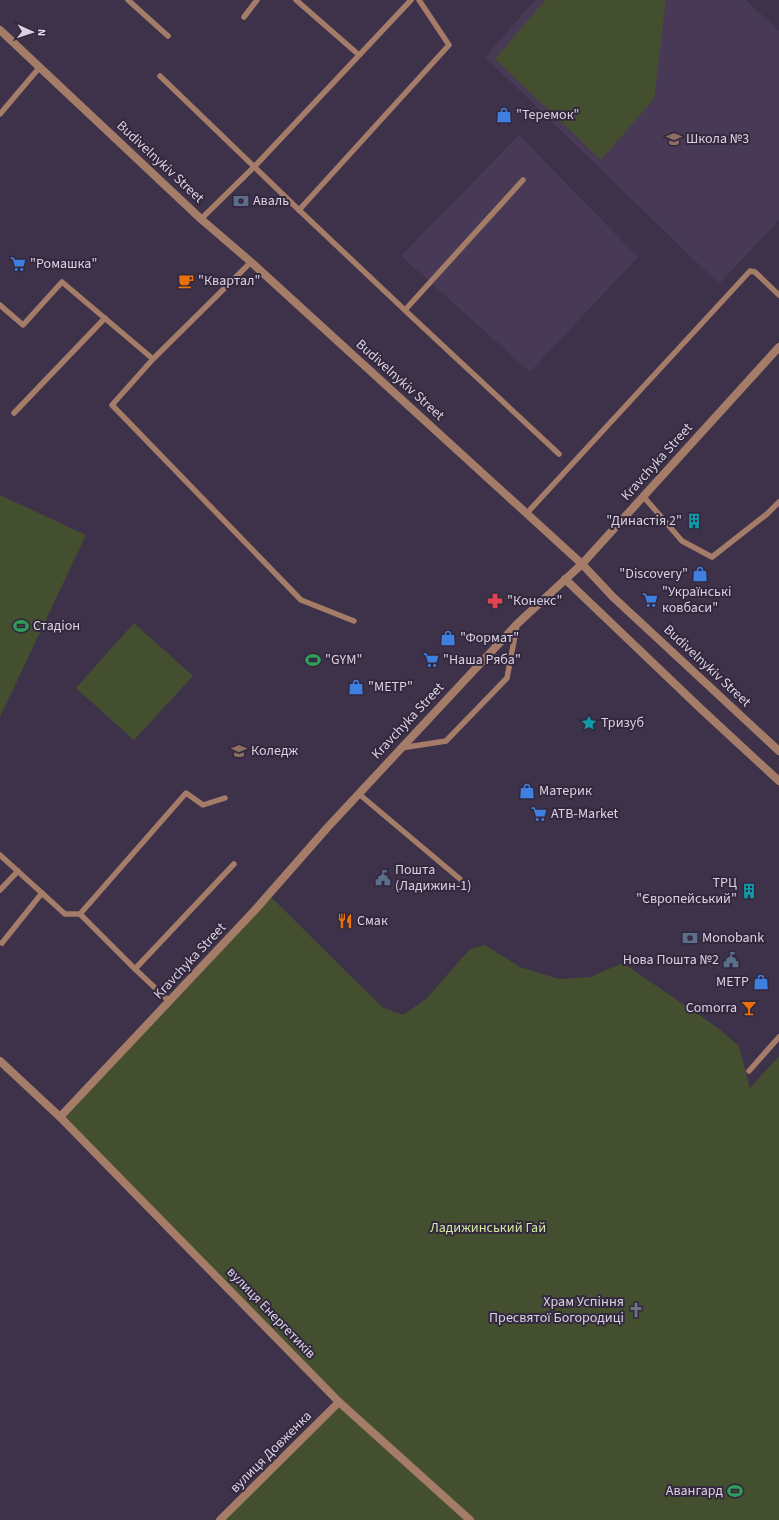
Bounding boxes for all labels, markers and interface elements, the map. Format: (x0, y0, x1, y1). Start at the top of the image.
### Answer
north arrow (12, 12, 52, 52)
text: N (34, 28, 49, 37)
place label: "Теремок" (516, 105, 580, 125)
shop icon: "Теремок" (495, 106, 513, 124)
street label: Budivelnykiv Street (112, 116, 208, 208)
place label: Школа №3 (686, 129, 749, 149)
school or university icon: Школа №3 (665, 130, 683, 148)
place label: Аваль (253, 191, 289, 211)
bank icon: Аваль (232, 192, 250, 210)
place label: "Ромашка" (30, 254, 97, 274)
supermarket icon: "Ромашка" (9, 255, 27, 273)
place label: "Квартал" (198, 271, 260, 291)
cafe icon: "Квартал" (177, 272, 195, 290)
street label: Budivelnykiv Street (351, 335, 449, 425)
street label: Kravchyka Street (617, 419, 698, 505)
place label: "Династія 2" (606, 511, 682, 531)
building icon: "Династія 2" (685, 512, 703, 530)
place label: "Discovery" (619, 564, 688, 584)
shop icon: "Discovery" (691, 565, 709, 583)
place label: "Українські ковбаси" (662, 582, 731, 618)
place label: "Конекс" (507, 591, 562, 611)
supermarket icon: "Українські ковбаси" (641, 591, 659, 609)
pharmacy icon: "Конекс" (486, 592, 504, 610)
place label: Стадіон (33, 616, 80, 636)
sports icon: Стадіон (12, 617, 30, 635)
street label: Budivelnykiv Street (659, 620, 755, 712)
place label: "Формат" (460, 628, 519, 648)
shop icon: "Формат" (439, 629, 457, 647)
place label: "GYM" (325, 650, 362, 670)
place label: "Наша Ряба" (443, 650, 521, 670)
sports icon: "GYM" (304, 651, 322, 669)
supermarket icon: "Наша Ряба" (422, 651, 440, 669)
place label: "МЕТР" (368, 677, 413, 697)
shop icon: "МЕТР" (347, 678, 365, 696)
street label: Kravchyka Street (367, 678, 449, 764)
place label: Тризуб (601, 713, 644, 733)
place icon: Тризуб (580, 714, 598, 732)
place label: Коледж (251, 741, 299, 761)
school or university icon: Коледж (230, 742, 248, 760)
place label: Материк (539, 781, 592, 801)
shop icon: Материк (518, 782, 536, 800)
place label: ATB-Market (551, 804, 618, 824)
supermarket icon: ATB-Market (530, 805, 548, 823)
place label: Пошта (Ладижин-1) (395, 860, 471, 896)
public building icon: Пошта (Ладижин-1) (374, 869, 392, 887)
place label: ТРЦ "Європейський" (636, 873, 737, 909)
building icon: ТРЦ "Європейський" (740, 882, 758, 900)
place label: Смак (357, 911, 388, 931)
restaurant icon: Смак (336, 912, 354, 930)
street label: Kravchyka Street (149, 918, 231, 1004)
place label: Monobank (702, 928, 764, 948)
bank icon: Monobank (681, 929, 699, 947)
place label: Нова Пошта №2 (623, 950, 719, 970)
public building icon: Нова Пошта №2 (722, 951, 740, 969)
place label: МЕТР (716, 972, 749, 992)
shop icon: МЕТР (752, 973, 770, 991)
place label: Comorra (686, 998, 737, 1018)
bar icon: Comorra (740, 999, 758, 1017)
park label: Ладижинський Гай (430, 1218, 546, 1238)
street label: вулиця Енергетиків (222, 1263, 320, 1363)
place label: Храм Успіння Пресвятої Богородиці (489, 1292, 624, 1328)
church icon: Храм Успіння Пресвятої Богородиці (627, 1301, 645, 1319)
street label: вулиця Довженка (226, 1407, 316, 1497)
place label: Авангард (666, 1481, 724, 1501)
sports icon: Авангард (726, 1482, 744, 1500)

